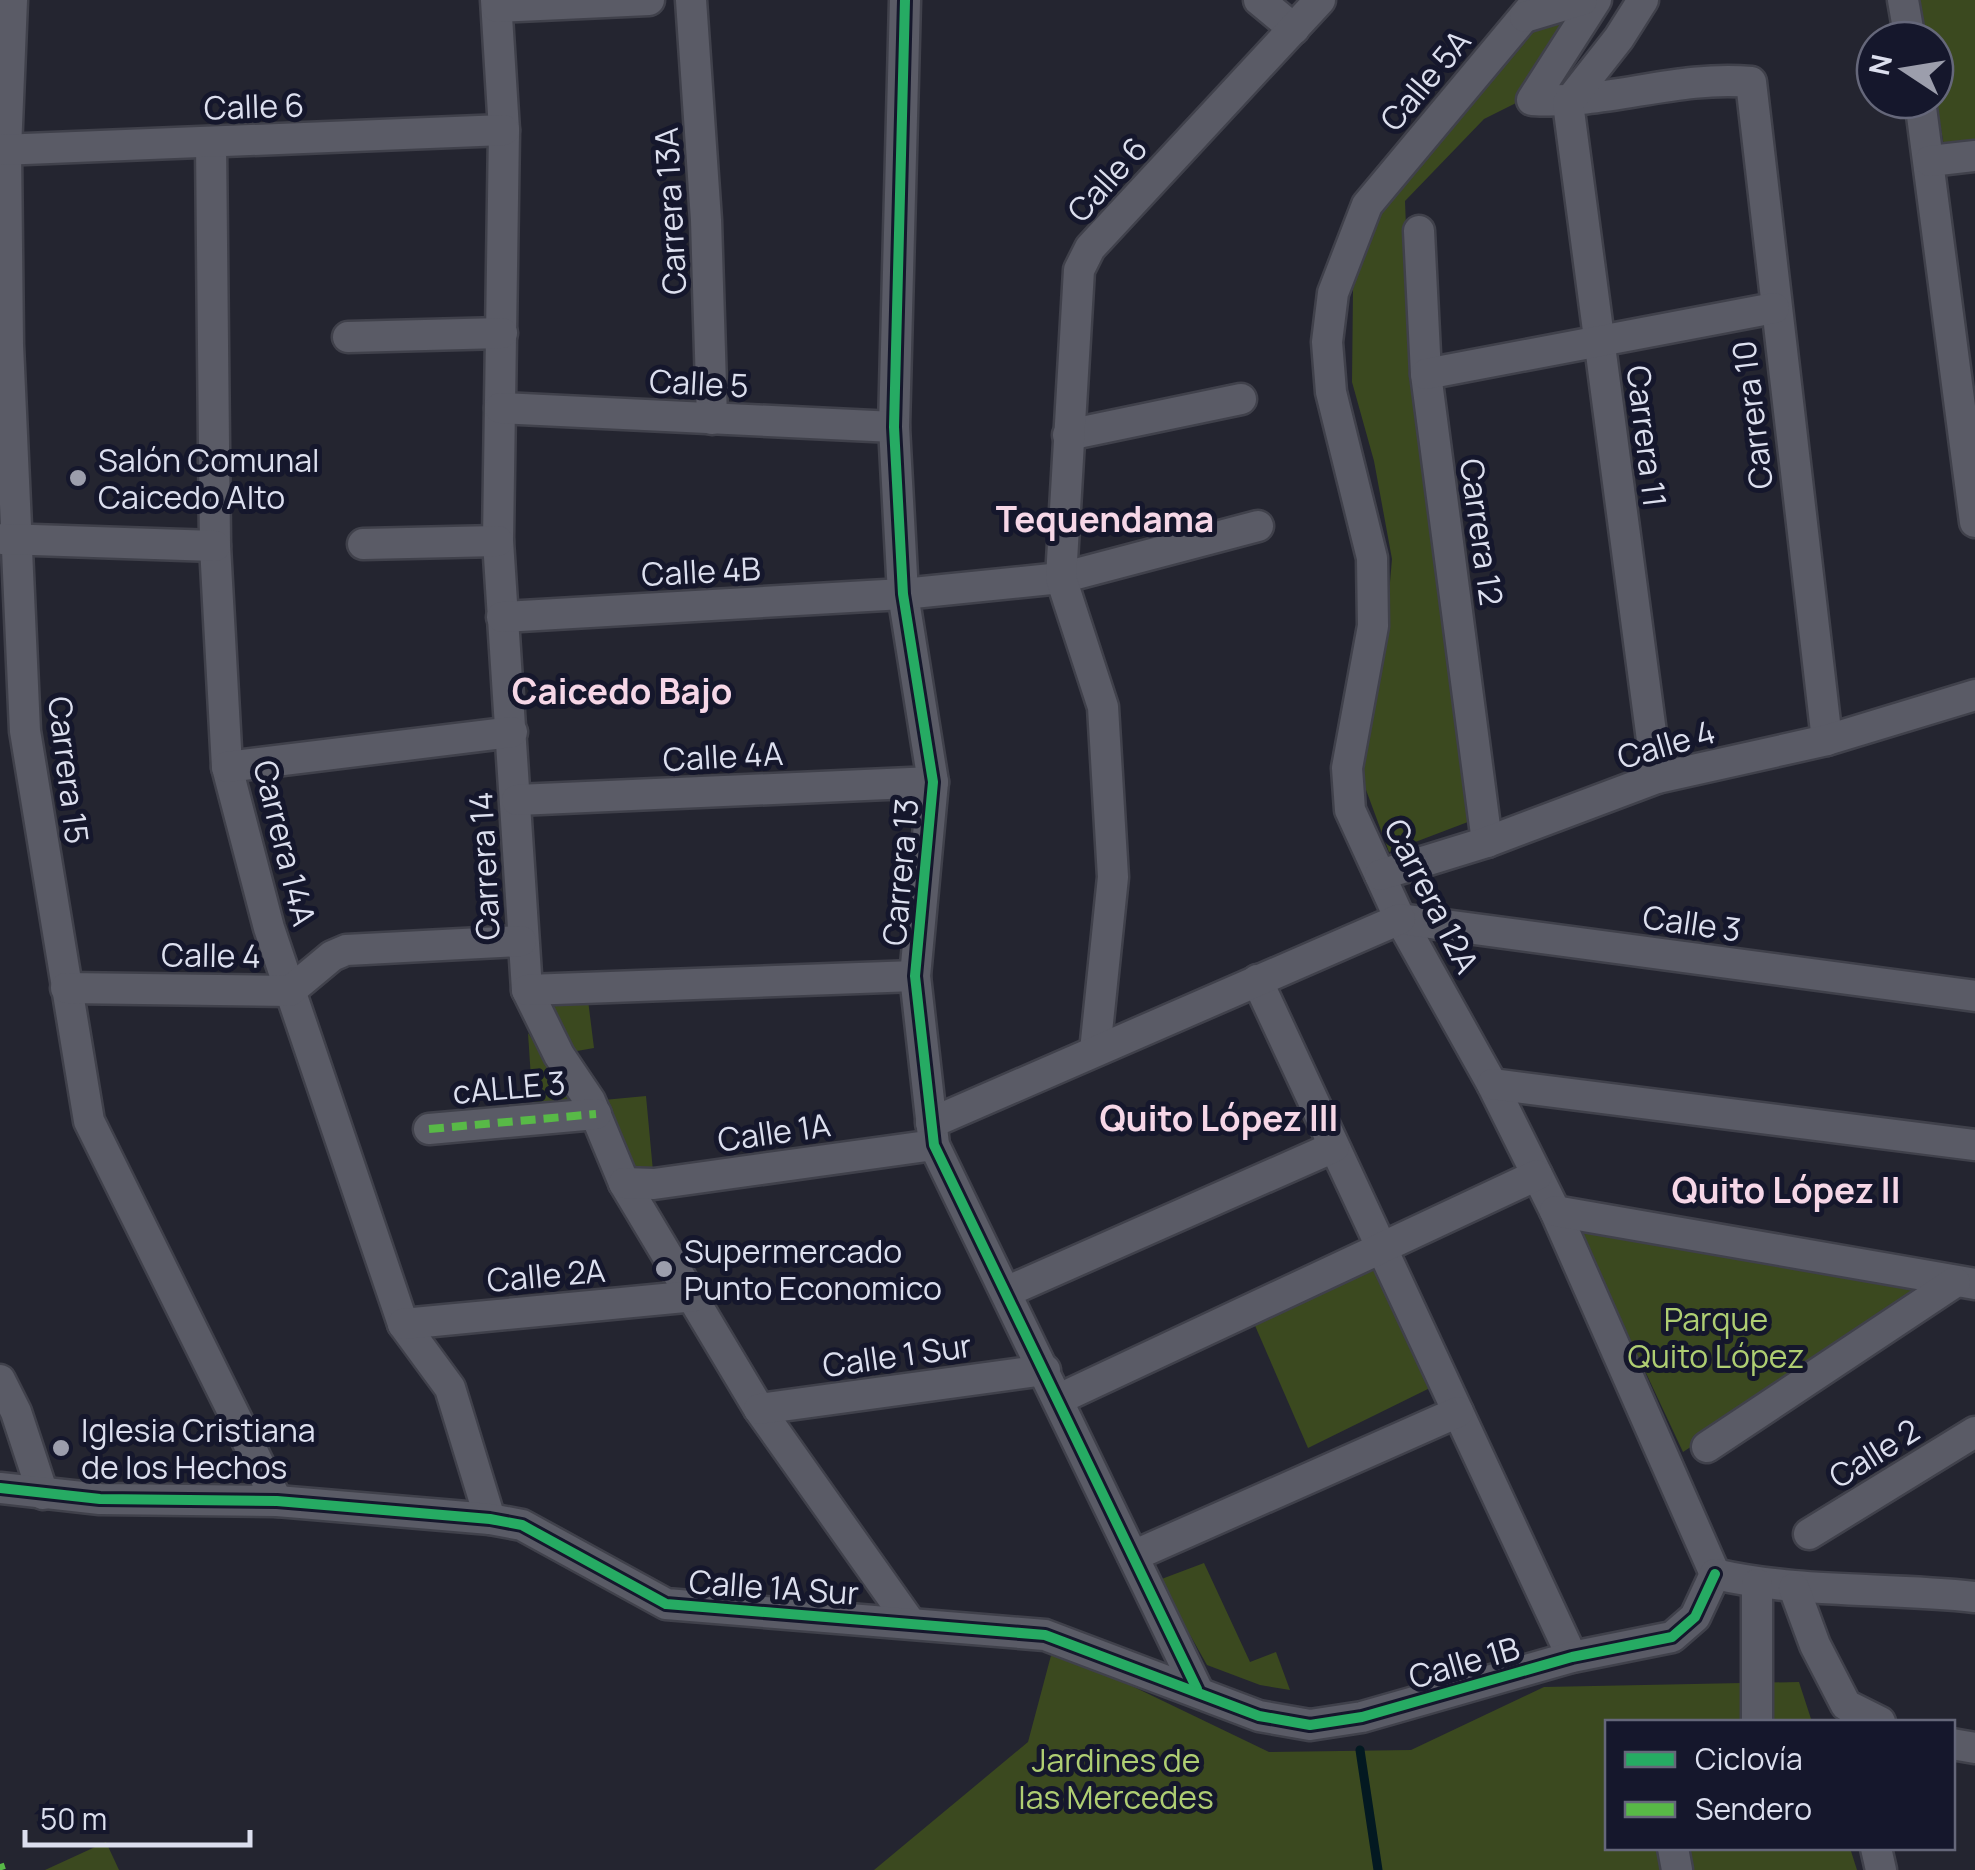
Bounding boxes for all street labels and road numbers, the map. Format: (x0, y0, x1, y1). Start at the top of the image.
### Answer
street label: Calle 5A (1370, 20, 1480, 140)
street label: Calle 6 (203, 82, 305, 130)
street label: Carrera 13A (644, 126, 696, 296)
street label: Calle 6 (1057, 127, 1157, 231)
street label: Carrera 10 (1721, 338, 1783, 492)
street label: Calle 5 (648, 358, 750, 408)
street label: Carrera 11 (1617, 363, 1677, 509)
street label: Carrera 12 (1450, 456, 1514, 608)
street label: Calle 4B (640, 546, 762, 596)
street label: Carrera 15 (38, 694, 100, 846)
street label: Calle 4 (1612, 709, 1720, 779)
street label: Calle 4A (662, 731, 784, 781)
street label: Carrera 14A (243, 756, 327, 930)
street label: Carrera 14 (458, 791, 510, 941)
street label: Carrera 13 (872, 797, 928, 947)
street label: Carrera 12A (1374, 811, 1490, 981)
street label: Calle 3 (1640, 894, 1744, 952)
street label: Calle 4 (161, 932, 261, 978)
street label: cALLE 3 (451, 1060, 567, 1114)
street label: Calle 1A (715, 1102, 833, 1162)
street label: Calle 2A (485, 1248, 607, 1302)
street label: Calle 1 Sur (820, 1323, 974, 1387)
street label: Calle 2 (1820, 1408, 1928, 1498)
street label: Calle 1A Sur (688, 1559, 860, 1615)
street label: Calle 1B (1404, 1625, 1524, 1699)

